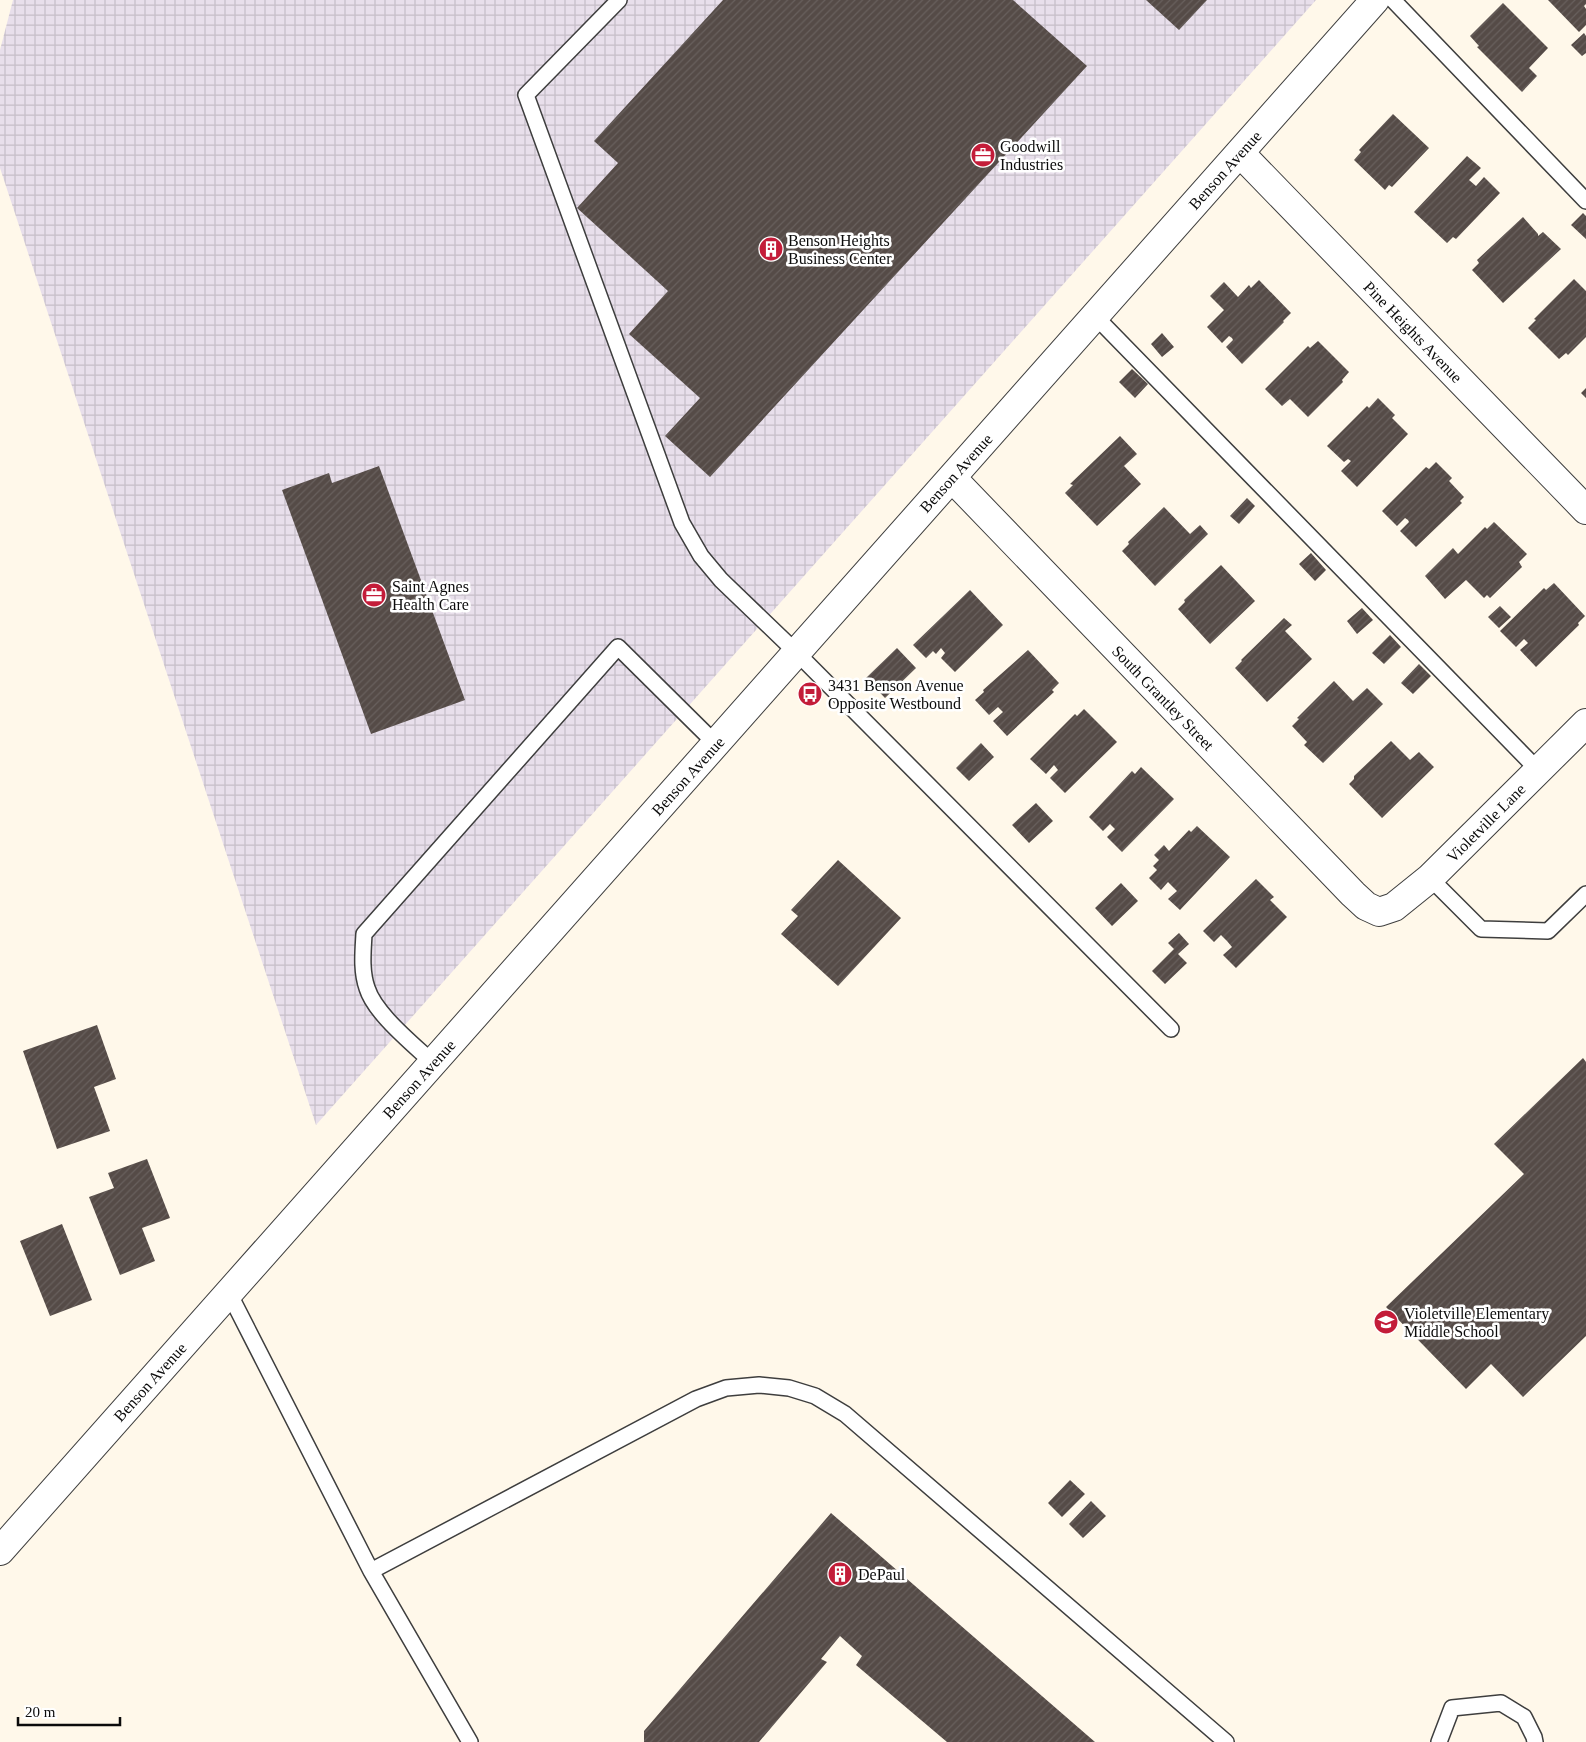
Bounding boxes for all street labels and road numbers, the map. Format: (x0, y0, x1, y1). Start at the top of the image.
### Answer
street label: Benson Avenue (1185, 127, 1265, 213)
street label: Pine Heights Avenue (1360, 278, 1466, 387)
street label: Benson Avenue (916, 430, 996, 516)
street label: South Grantley Street (1108, 642, 1218, 755)
street label: Benson Avenue (648, 733, 728, 819)
street label: Violetville Lane (1443, 780, 1529, 866)
street label: Benson Avenue (379, 1036, 459, 1122)
street label: Benson Avenue (110, 1339, 190, 1425)

